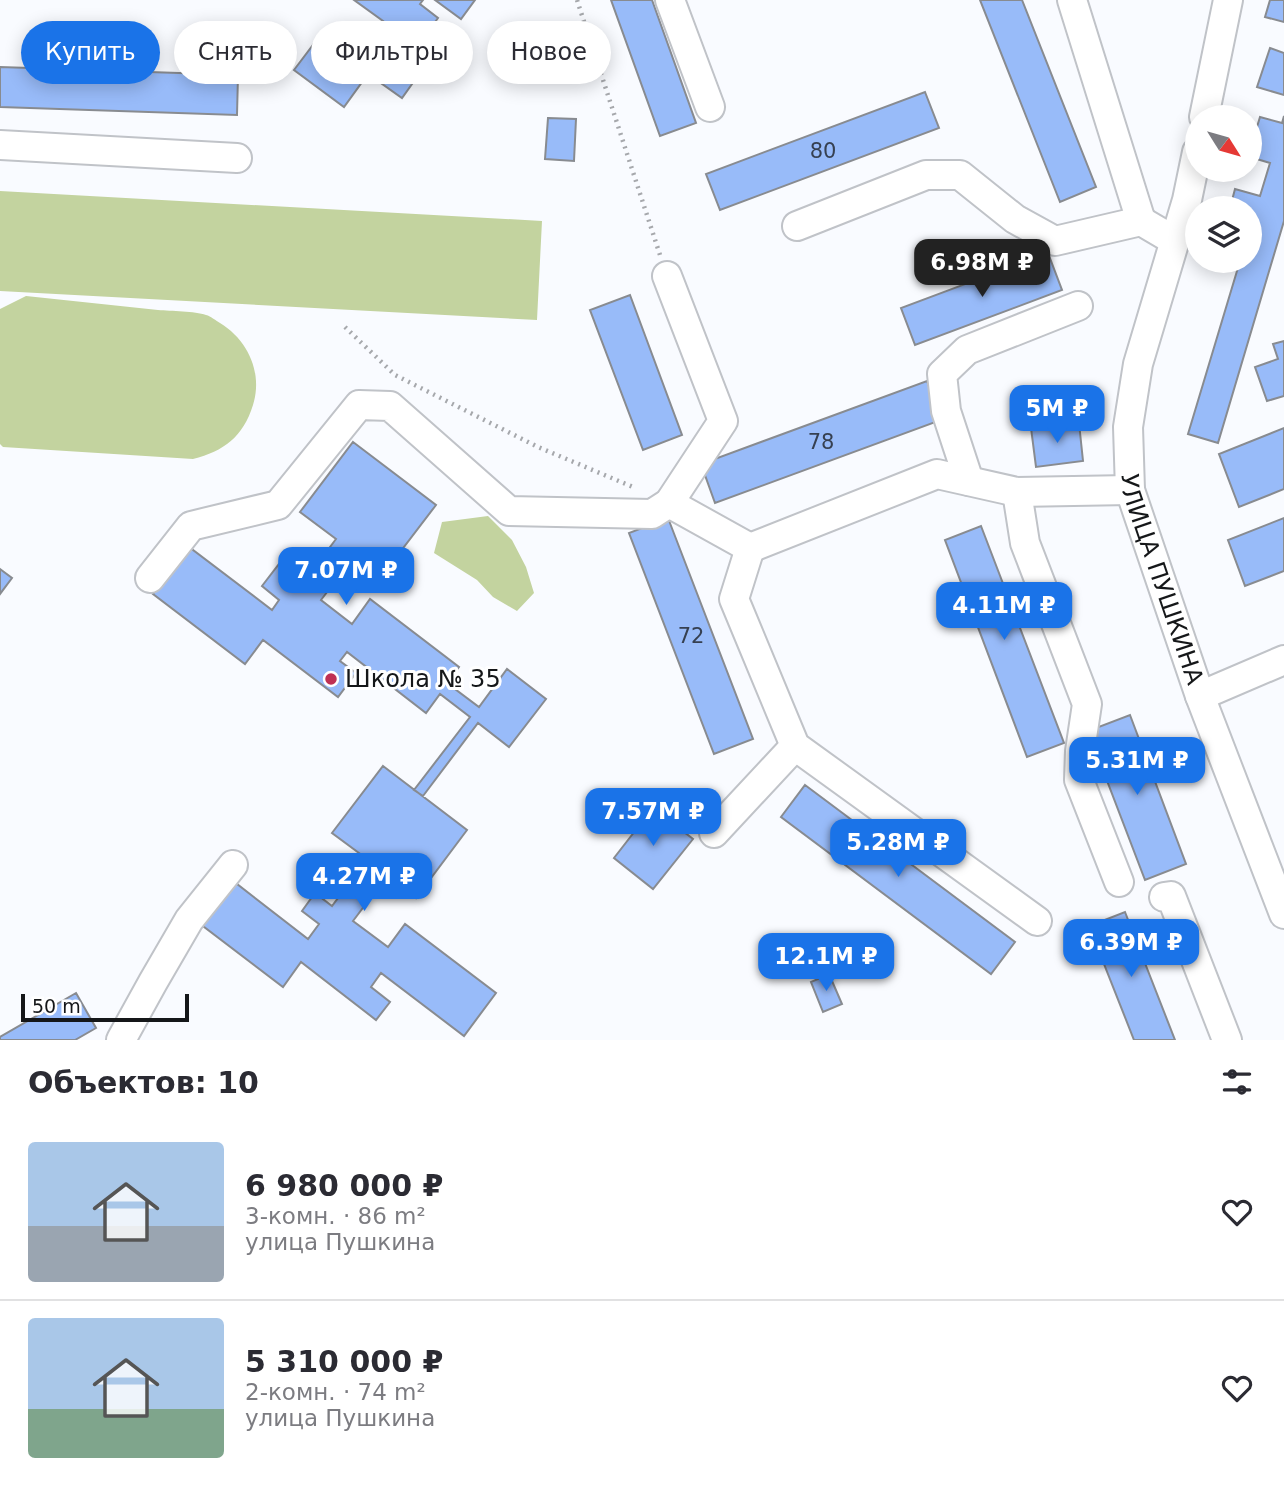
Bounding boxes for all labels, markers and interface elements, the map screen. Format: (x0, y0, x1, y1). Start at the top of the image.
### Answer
chip: Купить (21, 21, 160, 84)
chip: Снять (174, 21, 297, 84)
chip: Фильтры (311, 21, 473, 84)
chip: Новое (487, 21, 611, 84)
north arrow (1185, 105, 1262, 182)
map controls (1185, 105, 1262, 273)
house number: 80 (810, 139, 836, 163)
button: layers (1185, 196, 1262, 273)
pin: 6.98M ₽ (917, 240, 1047, 299)
text: 6.98M ₽ (930, 249, 1034, 275)
pin: 5M ₽ (1016, 386, 1098, 445)
text: 5M ₽ (1026, 395, 1088, 421)
house number: 78 (808, 430, 834, 454)
street label: УЛИЦА ПУШКИНА (1115, 473, 1209, 689)
pin: 7.07M ₽ (281, 548, 411, 607)
text: 7.07M ₽ (294, 557, 398, 583)
pin: 4.11M ₽ (939, 582, 1069, 642)
text: 4.11M ₽ (952, 592, 1056, 618)
house number: 72 (678, 624, 704, 648)
place label: Школа № 35 (345, 665, 501, 693)
marker: Школа № 35 (323, 671, 339, 687)
pin: 5.31M ₽ (1072, 738, 1202, 797)
text: 5.31M ₽ (1085, 747, 1189, 773)
pin: 7.57M ₽ (588, 788, 718, 848)
text: 7.57M ₽ (601, 798, 705, 824)
pin: 5.28M ₽ (833, 820, 963, 879)
text: 5.28M ₽ (846, 829, 950, 855)
pin: 4.27M ₽ (299, 853, 429, 913)
text: 4.27M ₽ (312, 863, 416, 889)
pin: 6.39M ₽ (1066, 920, 1196, 979)
text: 6.39M ₽ (1079, 929, 1183, 955)
pin: 12.1M ₽ (761, 934, 891, 993)
text: 12.1M ₽ (774, 943, 878, 969)
scale bar (21, 991, 189, 1023)
text: 50 m (32, 995, 81, 1017)
icon: filters (1218, 1063, 1256, 1101)
text: Объектов: 10 (28, 1065, 259, 1100)
text: 6 980 000 ₽ (245, 1168, 443, 1203)
icon: home (84, 1170, 168, 1254)
icon: heart (1218, 1193, 1256, 1231)
text: 3-комн. · 86 m² (245, 1203, 426, 1229)
text: улица Пушкина (245, 1229, 435, 1255)
text: 5 310 000 ₽ (245, 1344, 443, 1379)
icon: home (84, 1346, 168, 1430)
icon: heart (1218, 1369, 1256, 1407)
text: 2-комн. · 74 m² (245, 1379, 426, 1405)
text: улица Пушкина (245, 1405, 435, 1431)

